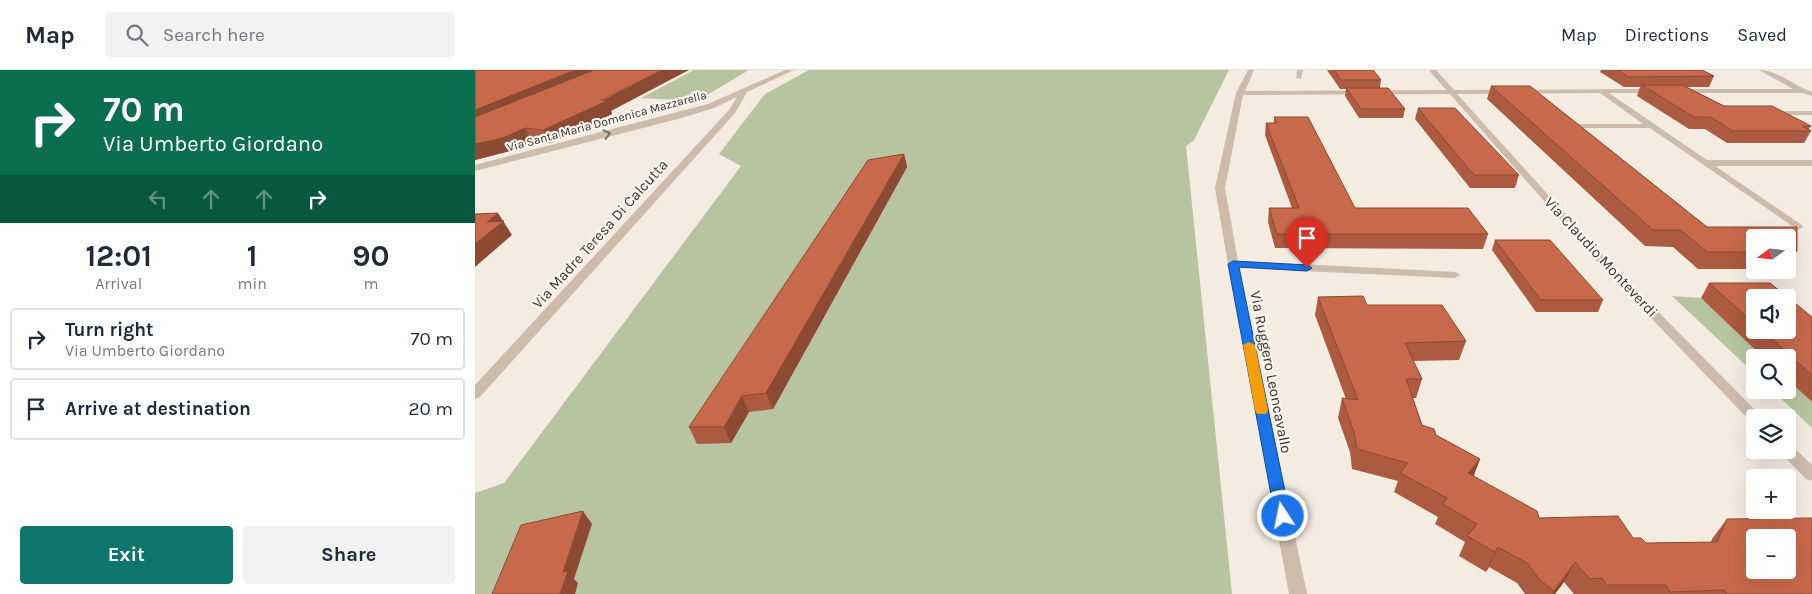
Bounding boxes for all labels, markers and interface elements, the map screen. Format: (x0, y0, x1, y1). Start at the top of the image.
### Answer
search box (105, 12, 455, 57)
text: Map (25, 21, 75, 49)
icon: search (123, 21, 151, 49)
text: Search here (163, 24, 265, 46)
text: Map (1561, 24, 1597, 46)
text: Directions (1625, 24, 1709, 46)
text: Saved (1737, 24, 1787, 46)
street label: Via Santa Maria Domenica Mazzarella (506, 88, 708, 154)
text: 70 m (103, 89, 185, 130)
icon: right (20, 90, 85, 155)
one-way arrow (602, 130, 611, 140)
text: Via Umberto Giordano (103, 131, 323, 157)
street label: Via Madre Teresa Di Calcutta (528, 156, 672, 312)
icon: left (144, 185, 172, 213)
icon: ahead (197, 185, 225, 213)
icon: ahead (250, 185, 278, 213)
icon: right (303, 185, 331, 213)
street label: Via Claudio Monteverdi (1541, 193, 1661, 321)
pin (1286, 217, 1328, 268)
icon: arrive (1293, 224, 1321, 252)
north arrow (1746, 229, 1796, 279)
map controls (1746, 229, 1796, 579)
text: 12:01 (85, 238, 152, 274)
text: 1 (247, 238, 258, 274)
text: 90 (352, 238, 390, 274)
text: Arrival (95, 274, 142, 293)
text: min (237, 274, 267, 293)
text: m (363, 274, 378, 293)
street label: Via Ruggero Leoncavallo (1246, 289, 1296, 455)
button: sound (1746, 289, 1796, 339)
text: Turn right (65, 319, 154, 341)
icon: right (22, 325, 50, 353)
text: 70 m (411, 328, 453, 350)
text: Via Umberto Giordano (65, 341, 225, 360)
button: search (1746, 349, 1796, 399)
icon: arrive (22, 395, 50, 423)
text: Arrive at destination (65, 398, 251, 420)
text: 20 m (408, 398, 453, 420)
button: layers (1746, 409, 1796, 459)
button: + (1746, 469, 1796, 519)
position arrow (1256, 489, 1308, 541)
button: Exit (20, 526, 233, 584)
button: Share (243, 526, 455, 584)
button: − (1746, 529, 1796, 579)

